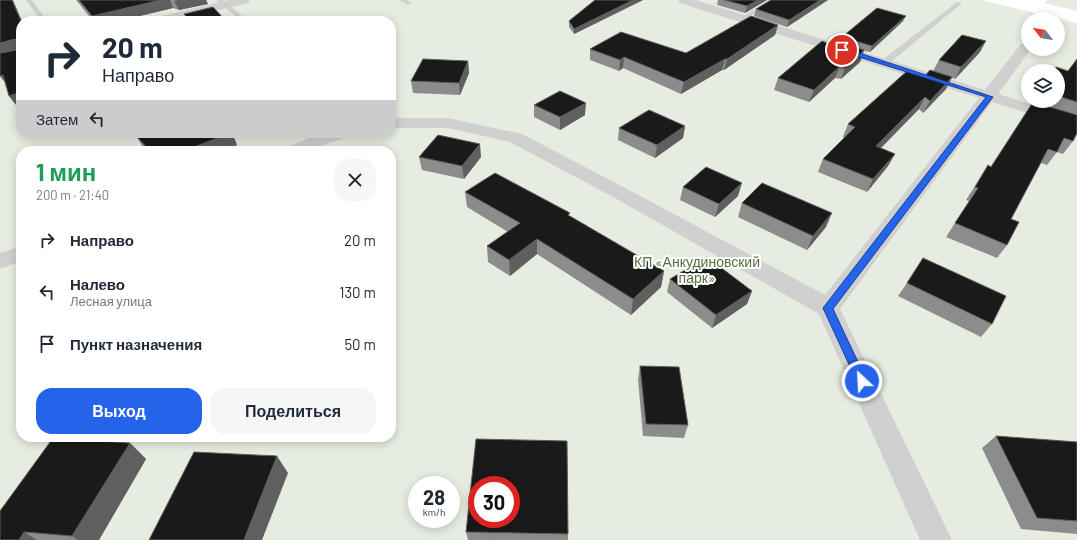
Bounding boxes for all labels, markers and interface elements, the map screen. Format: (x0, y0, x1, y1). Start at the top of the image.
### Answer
north arrow (1021, 12, 1065, 56)
map controls (1021, 12, 1065, 108)
text: 20 m (102, 30, 163, 64)
icon: right (36, 32, 88, 84)
pin (825, 33, 859, 67)
icon: arrive (831, 39, 853, 61)
text: Направо (102, 64, 174, 86)
button: layers (1021, 64, 1065, 108)
icon: left (86, 108, 108, 130)
text: Затем (36, 110, 78, 128)
text: 1 мин (36, 157, 96, 186)
button: close (334, 159, 376, 201)
text: 200 m · 21:40 (36, 187, 109, 203)
icon: right (36, 229, 58, 251)
text: Направо (70, 231, 134, 249)
text: 20 m (344, 231, 376, 249)
park label: КП «Анкудиновский парк» (634, 253, 760, 286)
text: Налево (70, 275, 125, 293)
icon: left (36, 281, 58, 303)
text: 130 m (339, 283, 376, 301)
text: Лесная улица (70, 293, 152, 309)
icon: arrive (36, 333, 58, 355)
text: Пункт назначения (70, 335, 202, 353)
text: 50 m (344, 335, 376, 353)
position arrow (841, 360, 883, 402)
button: Выход (36, 388, 202, 434)
button: Поделиться (210, 388, 376, 434)
speed limit sign: 30 (468, 476, 520, 528)
text: 28 (423, 485, 445, 509)
text: km/h (423, 506, 445, 518)

